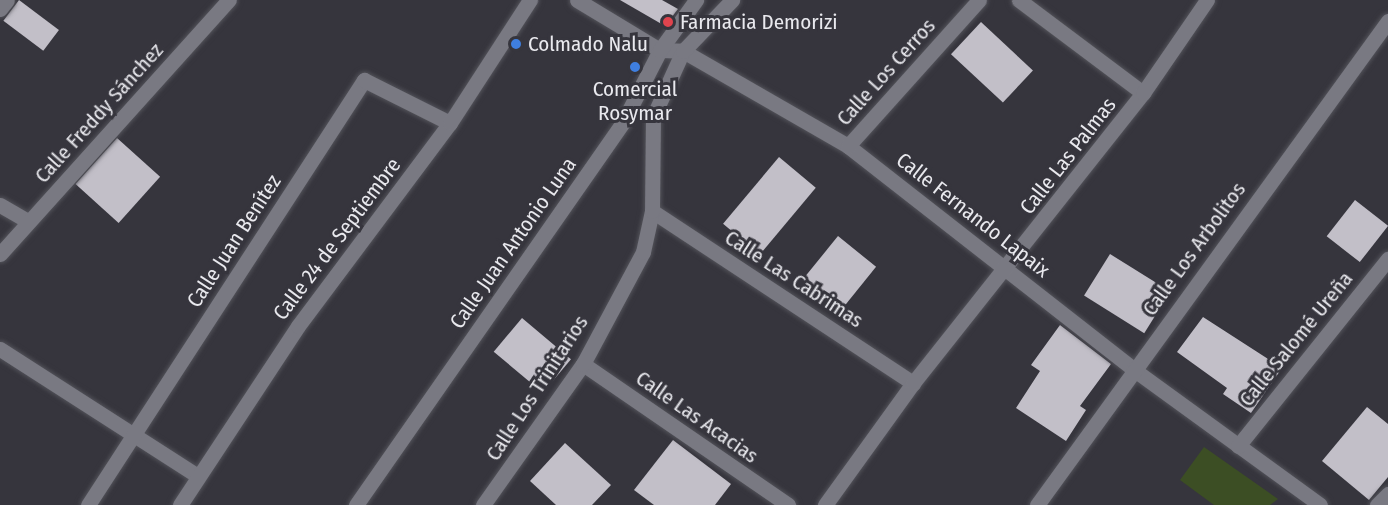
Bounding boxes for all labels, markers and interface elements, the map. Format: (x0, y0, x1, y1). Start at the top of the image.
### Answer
place label: Farmacia Demorizi (680, 9, 837, 35)
street label: Calle Los Cerros (831, 13, 941, 131)
marker: Farmacia Demorizi (661, 15, 675, 29)
place label: Colmado Nalu (528, 31, 648, 57)
marker: Colmado Nalu (509, 37, 523, 51)
street label: Calle Freddy Sánchez (30, 38, 168, 188)
marker: Comercial Rosymar (628, 60, 642, 74)
place label: Comercial Rosymar (593, 76, 677, 126)
street label: Calle Las Palmas (1015, 93, 1121, 219)
street label: Calle Fernando Lapaix (891, 147, 1055, 283)
street label: Calle 24 de Septiembre (268, 153, 406, 325)
street label: Calle Juan Antonio Luna (444, 153, 582, 333)
street label: Calle Juan Benítez (182, 170, 286, 312)
street label: Calle Los Arbolitos (1137, 177, 1251, 321)
street label: Calle Las Cabrimas (720, 225, 868, 333)
street label: Calle Salomé Ureña (1234, 267, 1358, 411)
street label: Calle Los Trinitarios (481, 311, 593, 465)
street label: Calle Las Acacias (631, 366, 763, 468)

